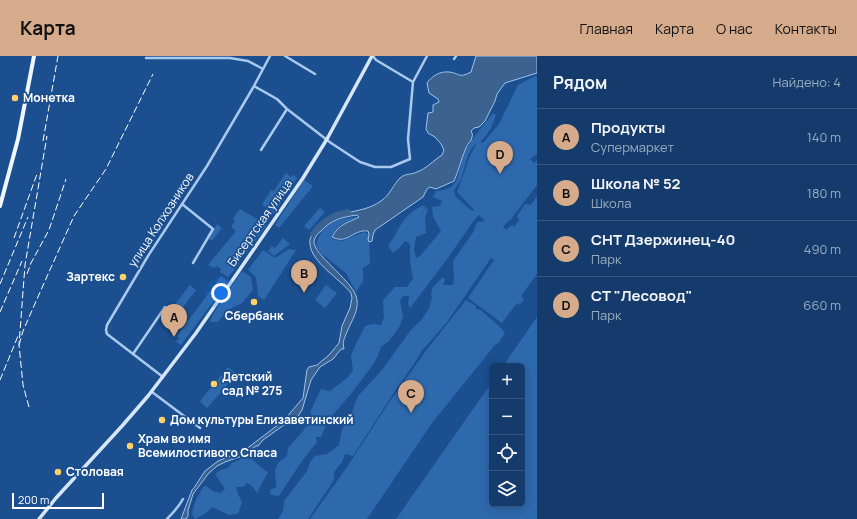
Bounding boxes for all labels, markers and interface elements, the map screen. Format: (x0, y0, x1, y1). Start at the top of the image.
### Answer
text: Карта (20, 15, 76, 41)
text: Главная (580, 19, 633, 38)
text: Карта (655, 19, 694, 38)
text: О нас (716, 19, 753, 38)
text: Контакты (775, 19, 837, 38)
text: Рядом (553, 71, 607, 94)
text: Найдено: 4 (773, 73, 841, 91)
place label: Монетка (23, 89, 75, 106)
marker: Монетка (10, 93, 20, 103)
text: Продукты (591, 117, 665, 138)
text: A (562, 128, 570, 146)
text: 140 m (807, 128, 841, 146)
text: Супермаркет (591, 138, 674, 156)
pin: D (487, 141, 513, 174)
street label: улица Колхозников (124, 169, 198, 270)
text: Школа № 52 (591, 173, 680, 194)
street label: Бисертская улица (223, 176, 296, 270)
text: B (562, 184, 570, 202)
text: 180 m (807, 184, 841, 202)
text: Школа (591, 194, 632, 212)
text: СНТ Дзержинец-40 (591, 229, 735, 250)
text: C (561, 240, 571, 258)
text: 490 m (804, 240, 841, 258)
text: Парк (591, 250, 621, 268)
pin: B (291, 260, 317, 293)
place label: Зартекс (66, 268, 115, 285)
marker: Зартекс (118, 272, 128, 282)
your location (211, 283, 231, 303)
text: СТ "Лесовод" (591, 285, 692, 306)
text: D (561, 296, 571, 314)
text: 660 m (803, 296, 841, 314)
marker: Сбербанк (249, 297, 259, 307)
pin: A (161, 304, 187, 337)
text: Парк (591, 306, 621, 324)
place label: Сбербанк (225, 307, 284, 324)
map controls (489, 363, 525, 507)
button: + (489, 363, 525, 399)
place label: Детский сад № 275 (222, 368, 282, 399)
marker: Детский сад № 275 (209, 379, 219, 389)
pin: C (398, 380, 424, 413)
button: − (489, 399, 525, 435)
place label: Дом культуры Елизаветинский (170, 411, 354, 428)
marker: Дом культуры Елизаветинский (157, 415, 167, 425)
place label: Храм во имя Всемилостивого Спаса (138, 430, 277, 461)
button: locate (489, 435, 525, 471)
marker: Храм во имя Всемилостивого Спаса (125, 441, 135, 451)
place label: Столовая (66, 463, 124, 480)
marker: Столовая (53, 467, 63, 477)
button: layers (489, 471, 525, 507)
scale bar (12, 491, 104, 510)
text: 200 m (18, 492, 49, 507)

